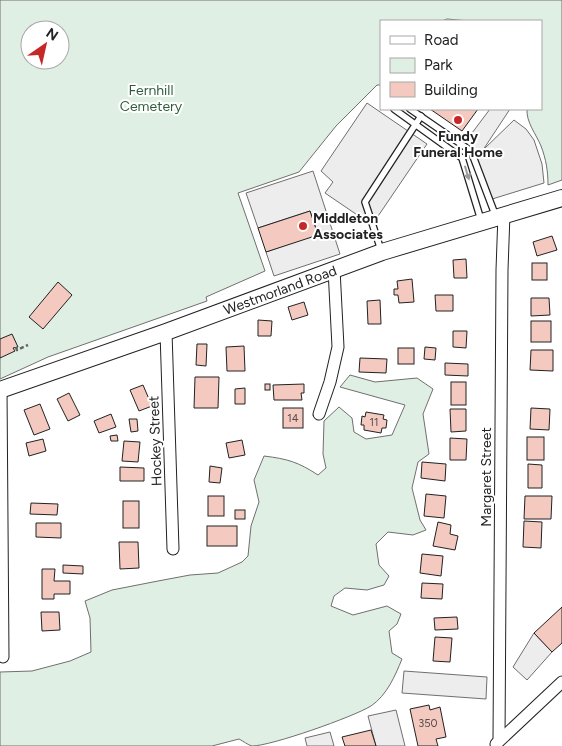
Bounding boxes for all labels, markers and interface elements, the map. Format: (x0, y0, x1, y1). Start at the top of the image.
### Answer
north arrow (20, 20, 70, 70)
legend (380, 20, 542, 110)
text: N (43, 25, 61, 45)
text: Road (424, 31, 459, 49)
text: Park (424, 56, 453, 74)
text: Building (424, 81, 478, 99)
park label: Fernhill Cemetery (120, 82, 183, 115)
marker: Fundy Funeral Home (452, 114, 464, 126)
place label: Fundy Funeral Home (413, 128, 503, 161)
one-way arrow (463, 166, 471, 181)
place label: Middleton Associates (313, 210, 383, 243)
marker: Middleton Associates (297, 220, 309, 232)
street label: Westmorland Road (221, 262, 339, 319)
street label: Hockey Street (145, 396, 166, 486)
house number: 14 (287, 412, 299, 425)
house number: 11 (369, 416, 379, 429)
street label: Margaret Street (478, 427, 495, 527)
house number: 350 (418, 717, 438, 730)

